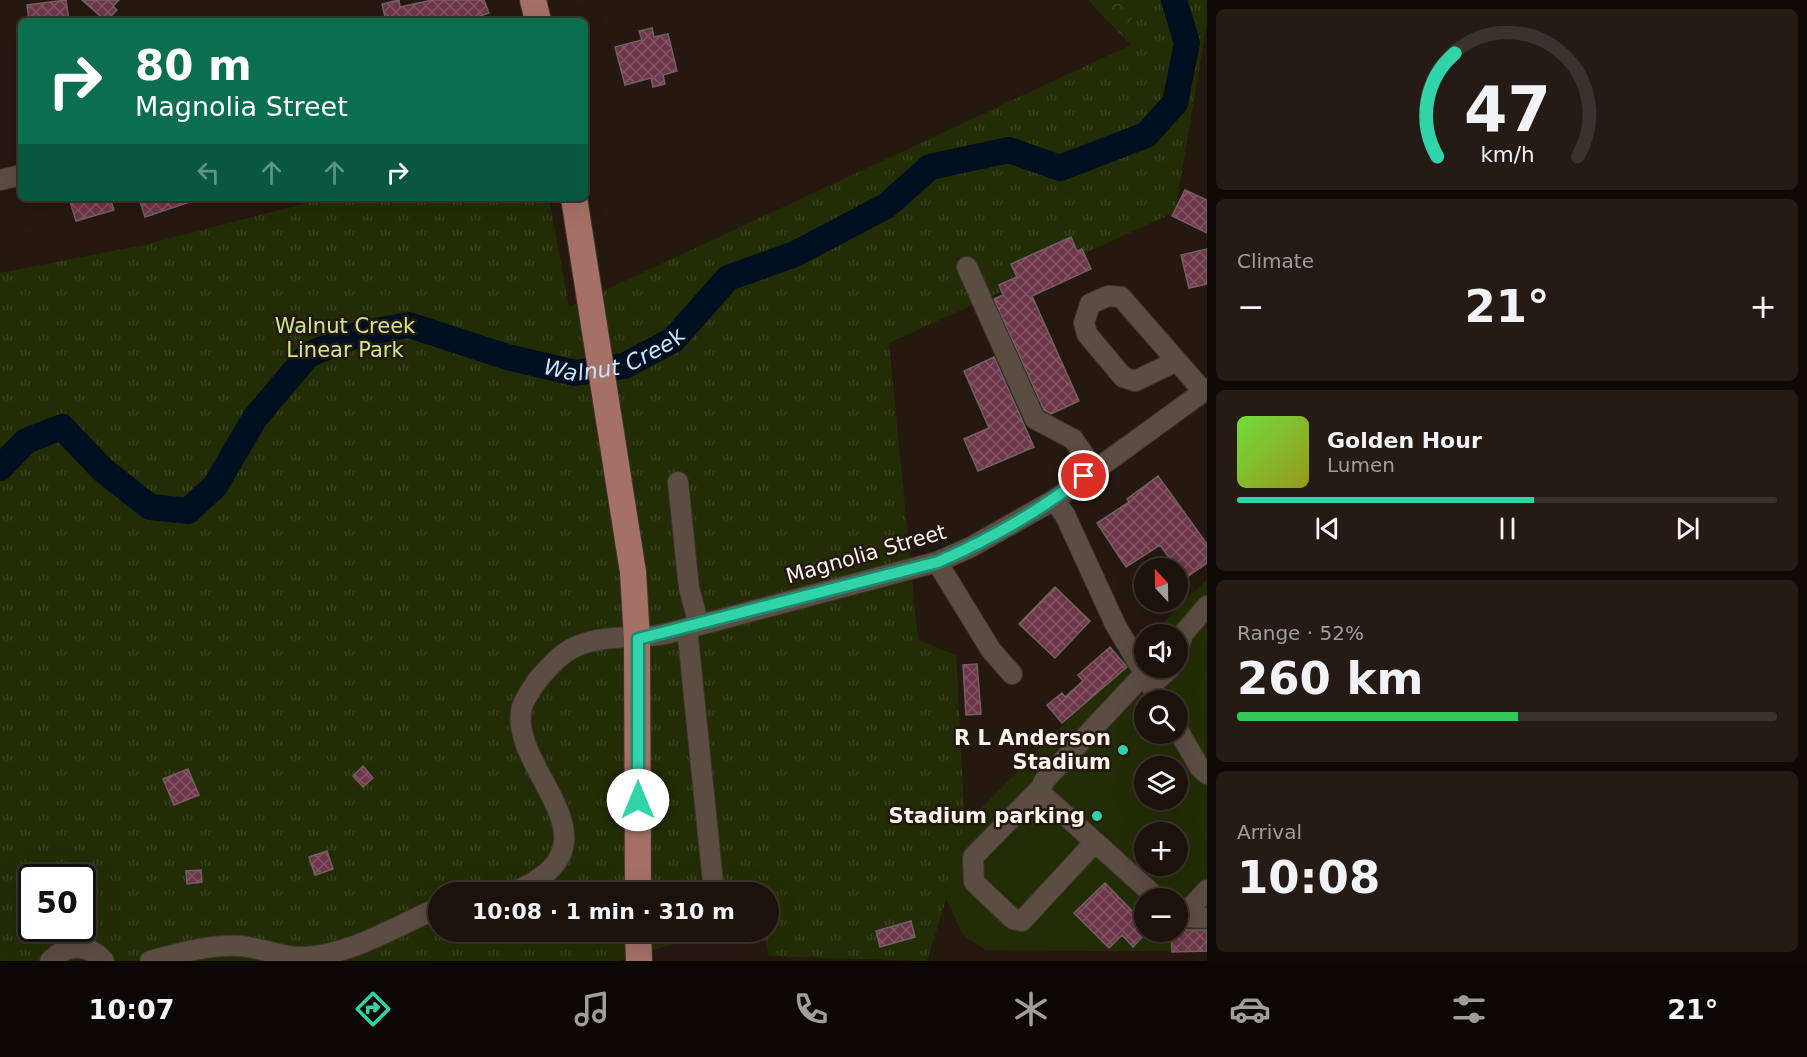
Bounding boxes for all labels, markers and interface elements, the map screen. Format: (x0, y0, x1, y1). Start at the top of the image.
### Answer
text: 80 m (135, 41, 252, 90)
icon: right (36, 42, 114, 120)
text: 47 (1464, 73, 1550, 146)
text: Magnolia Street (135, 91, 348, 122)
text: km/h (1480, 142, 1534, 167)
icon: left (192, 156, 225, 189)
icon: ahead (255, 156, 288, 189)
icon: ahead (318, 156, 351, 189)
icon: right (381, 156, 414, 189)
text: Climate (1237, 249, 1314, 273)
text: 21° (1464, 280, 1550, 333)
text: − (1237, 287, 1265, 326)
text: + (1749, 287, 1777, 326)
park label: Walnut Creek Linear Park (275, 314, 416, 362)
water label: Walnut Creek (542, 322, 691, 386)
text: Golden Hour (1327, 428, 1482, 453)
pin (1058, 450, 1109, 501)
text: Lumen (1327, 453, 1395, 477)
icon: arrive (1067, 459, 1100, 492)
icon: previous (1311, 512, 1344, 545)
icon: pause (1491, 512, 1524, 545)
icon: next (1671, 512, 1704, 545)
street label: Magnolia Street (783, 520, 949, 588)
north arrow (1134, 558, 1188, 612)
map controls (1134, 558, 1188, 942)
text: Range · 52% (1237, 621, 1364, 645)
button: sound (1134, 624, 1188, 678)
text: 260 km (1237, 652, 1423, 705)
button: search (1134, 690, 1188, 744)
place label: R L Anderson Stadium (954, 726, 1111, 774)
marker: R L Anderson Stadium (1116, 743, 1130, 757)
button: layers (1134, 756, 1188, 810)
position arrow (606, 768, 670, 832)
place label: Stadium parking (889, 804, 1085, 828)
marker: Stadium parking (1090, 809, 1104, 823)
text: Arrival (1237, 820, 1302, 844)
button: + (1134, 822, 1188, 876)
text: 10:08 (1237, 851, 1380, 904)
speed limit sign: 50 (18, 864, 96, 942)
button: − (1134, 888, 1188, 942)
text: 10:08 · 1 min · 310 m (472, 899, 735, 924)
icon: directions (352, 988, 394, 1030)
icon: music (571, 988, 613, 1030)
icon: phone (790, 988, 832, 1030)
icon: climate (1010, 988, 1052, 1030)
icon: car (1229, 988, 1271, 1030)
icon: filters (1448, 988, 1490, 1030)
text: 10:07 (89, 994, 175, 1025)
text: 21° (1667, 994, 1718, 1025)

